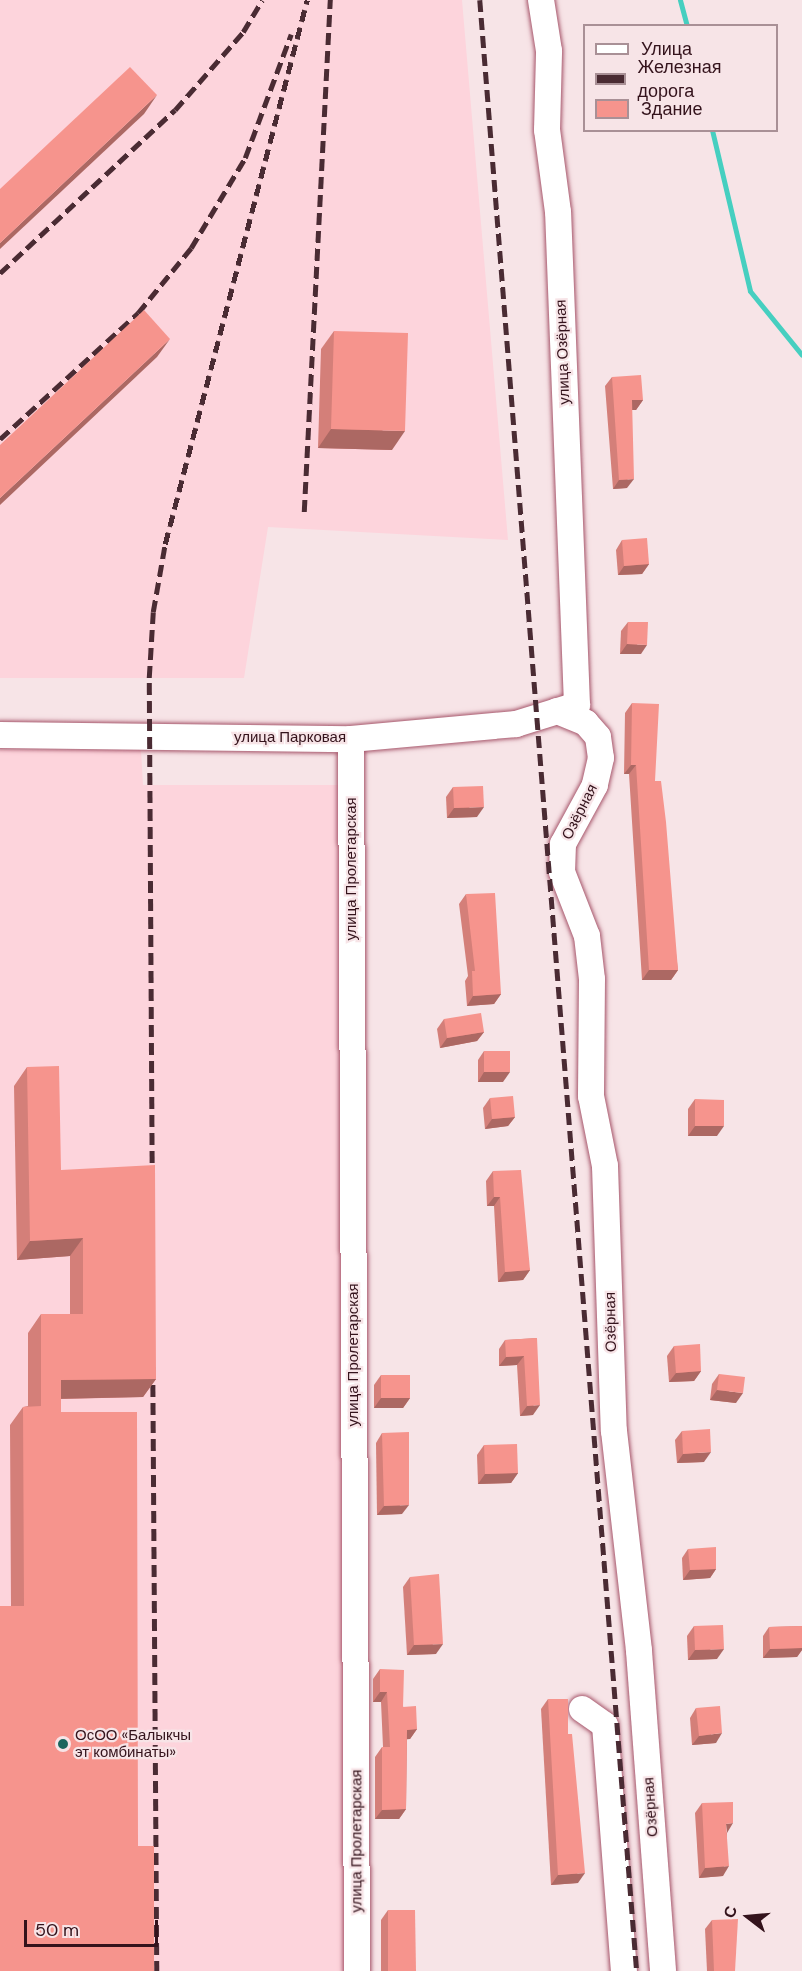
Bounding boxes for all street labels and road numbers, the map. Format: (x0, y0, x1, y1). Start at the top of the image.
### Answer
street label: улица Озёрная (552, 299, 574, 405)
street label: улица Парковая (234, 729, 346, 747)
street label: Озёрная (558, 781, 602, 843)
street label: улица Пролетарская (343, 797, 361, 941)
street label: улица Пролетарская (345, 1283, 363, 1427)
street label: Озёрная (601, 1292, 621, 1352)
street label: улица Пролетарская (348, 1769, 366, 1913)
street label: Озёрная (640, 1776, 662, 1838)

